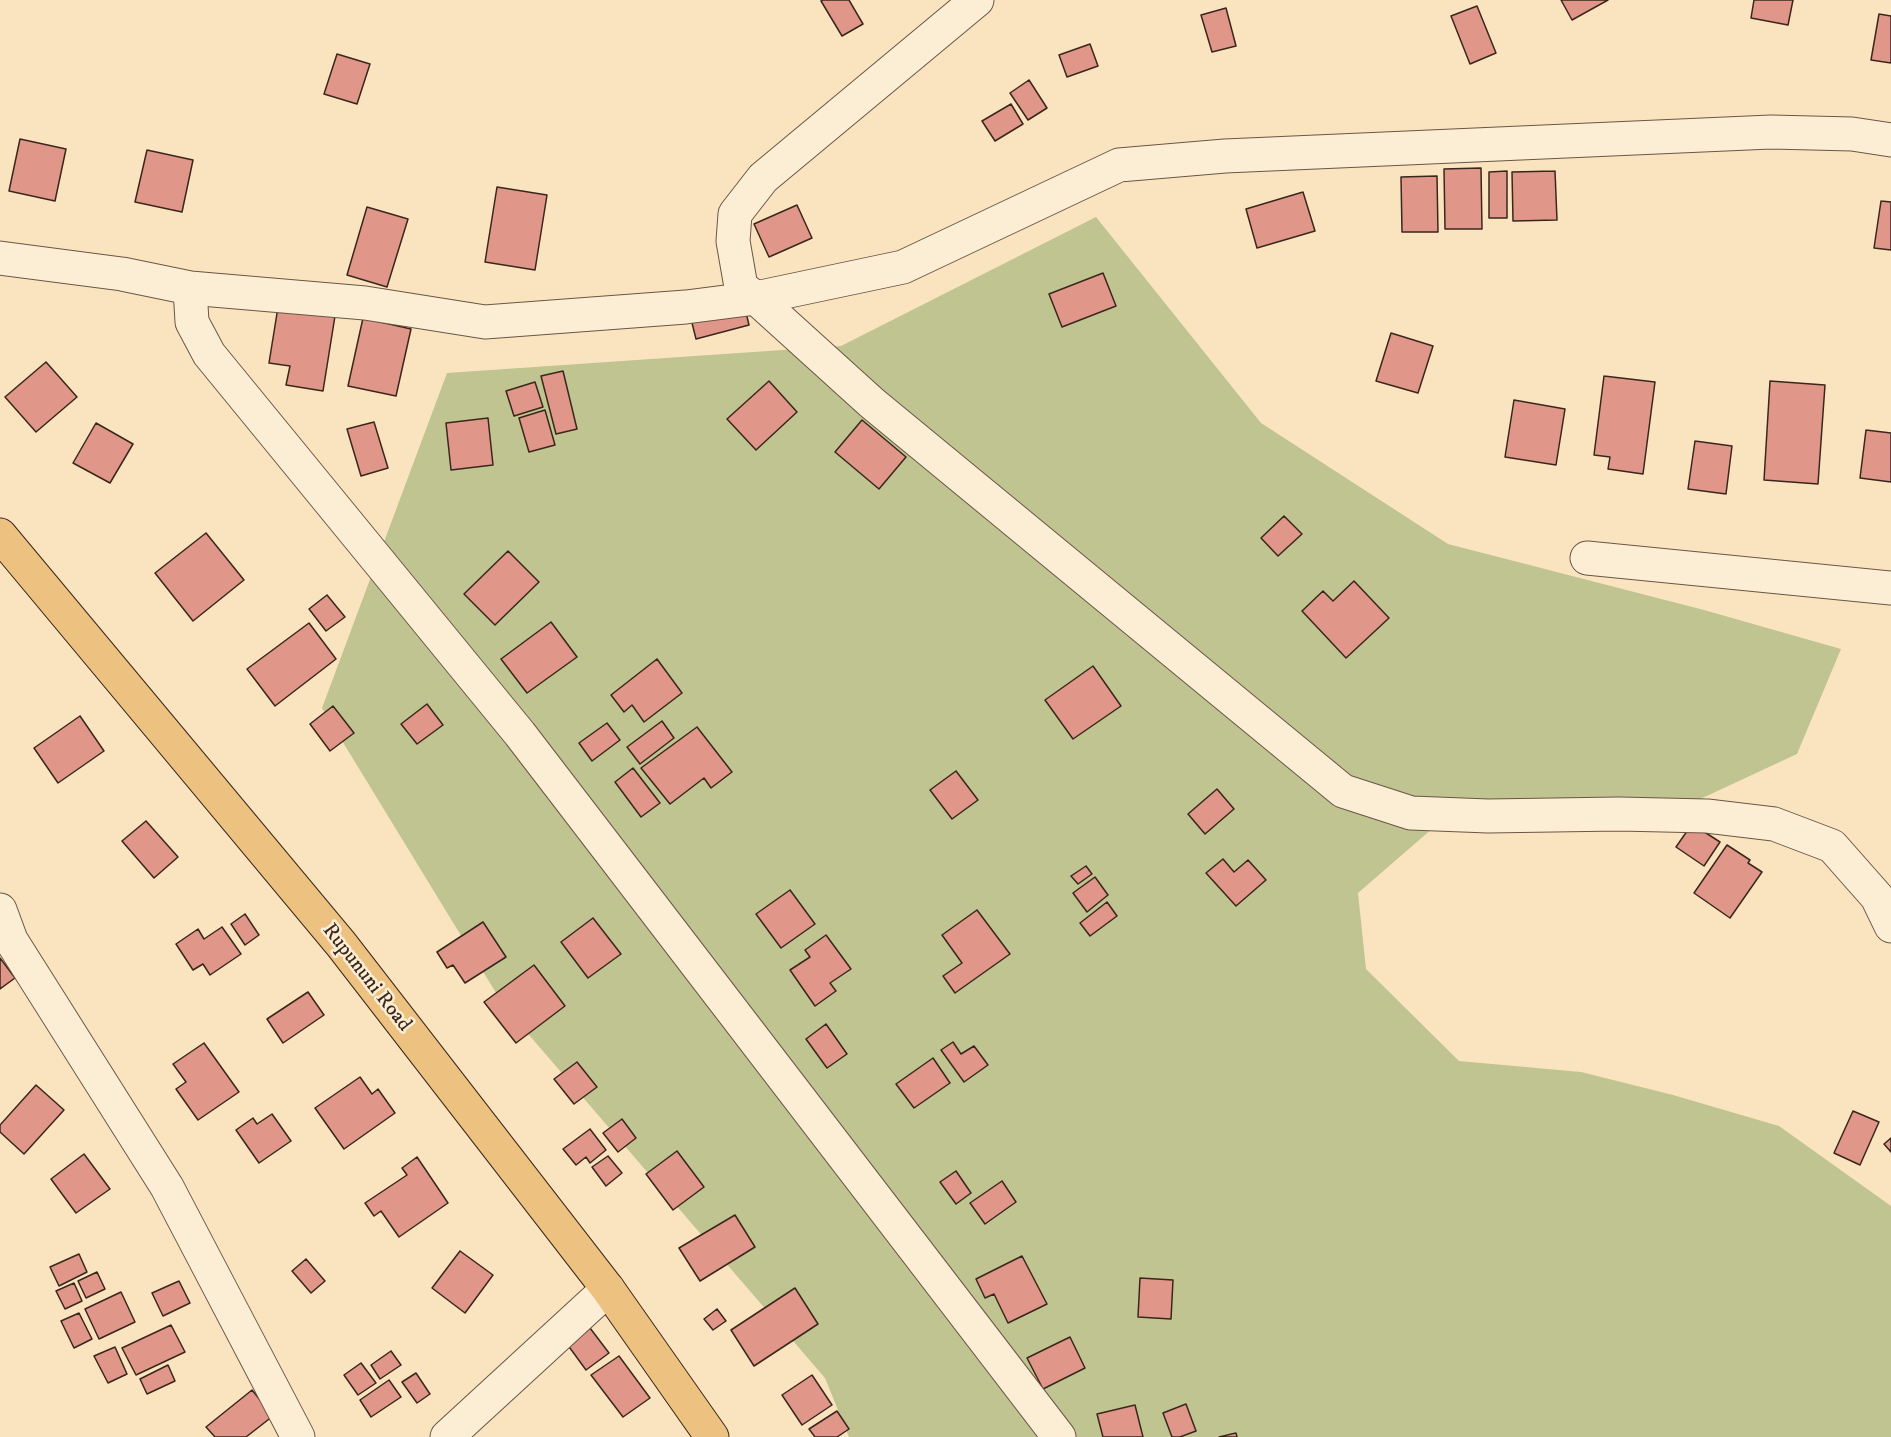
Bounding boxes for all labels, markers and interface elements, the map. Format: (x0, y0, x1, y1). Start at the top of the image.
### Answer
street label: Rupununi Road (316, 919, 416, 1037)

